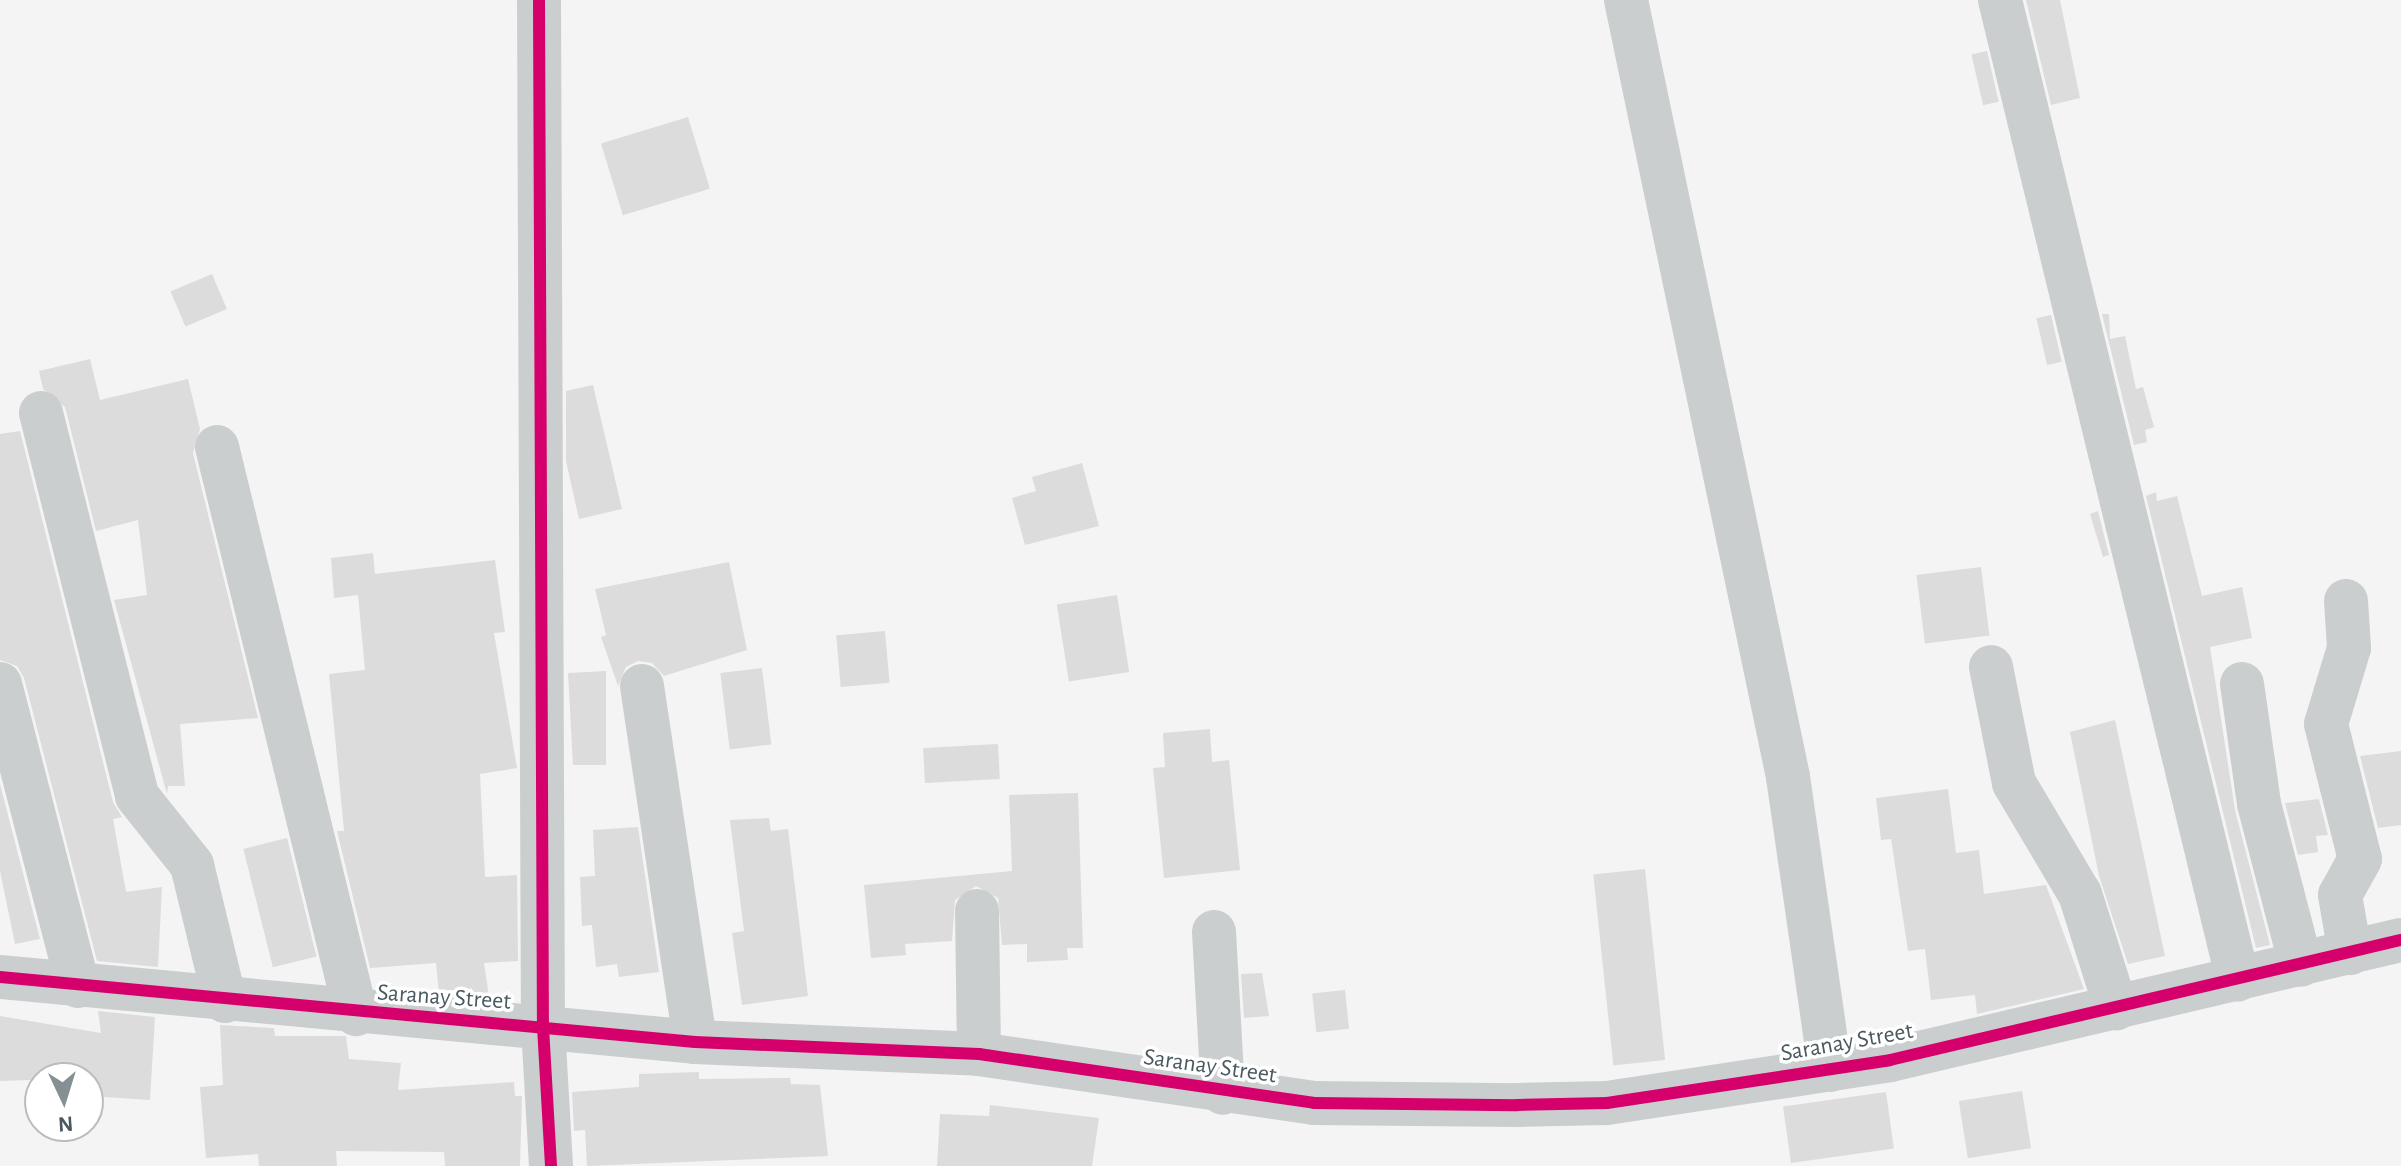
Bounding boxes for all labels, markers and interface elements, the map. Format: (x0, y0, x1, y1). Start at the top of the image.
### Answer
street label: Saranay Street (376, 979, 512, 1017)
street label: Saranay Street (1779, 1017, 1915, 1069)
street label: Saranay Street (1142, 1043, 1278, 1091)
north arrow (24, 1062, 104, 1142)
text: N (57, 1112, 74, 1135)

